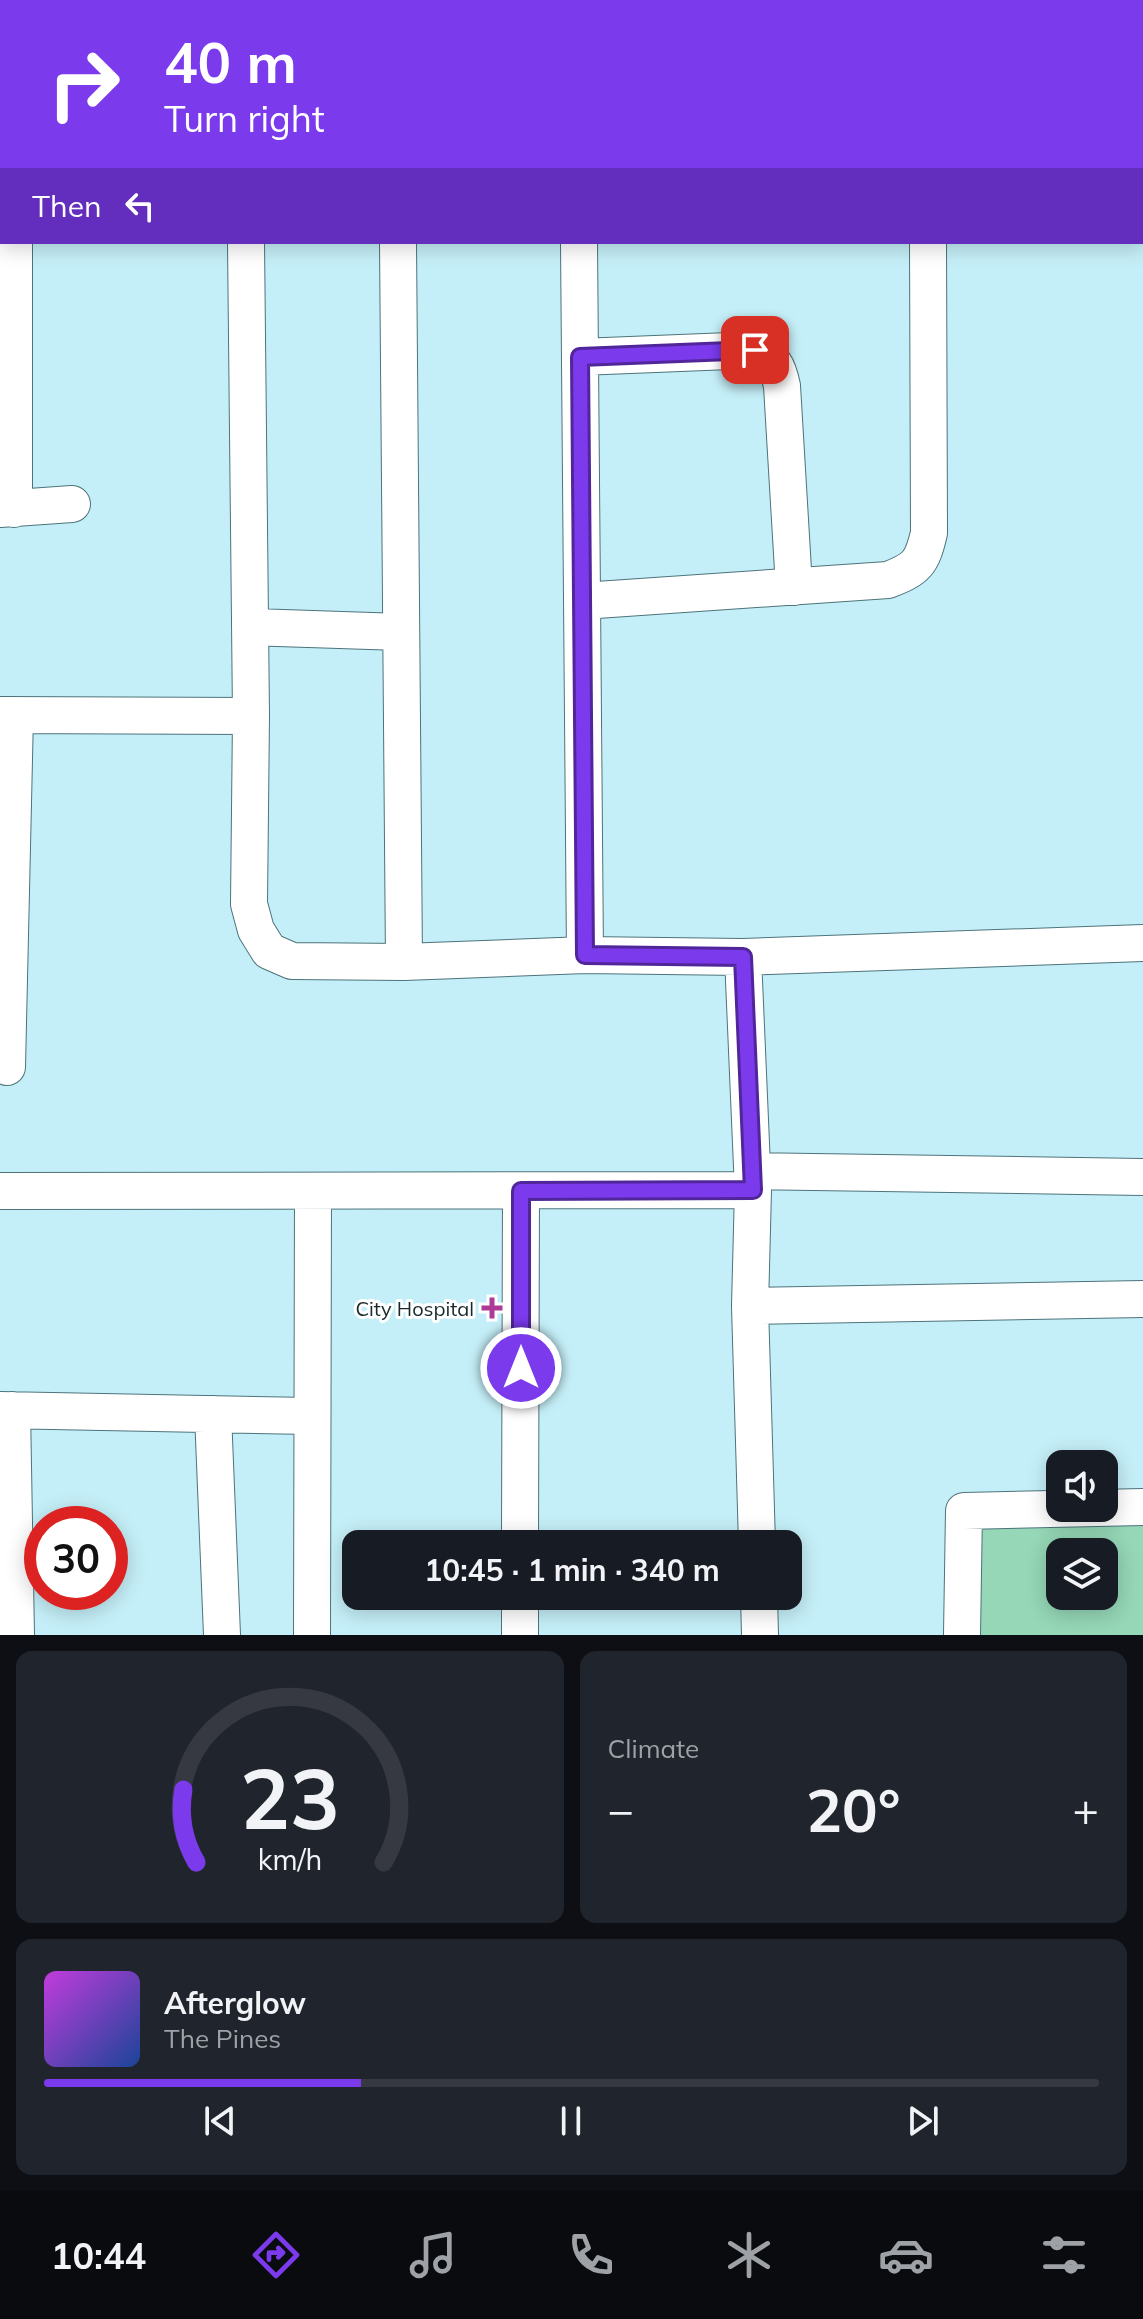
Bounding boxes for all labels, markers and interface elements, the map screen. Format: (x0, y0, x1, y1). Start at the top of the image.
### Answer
text: 40 m (164, 27, 297, 97)
icon: right (32, 32, 136, 136)
text: Turn right (164, 96, 325, 141)
icon: left (118, 184, 162, 228)
text: Then (32, 187, 102, 225)
pin (721, 316, 789, 384)
icon: arrive (733, 328, 777, 372)
place label: City Hospital (355, 1296, 474, 1321)
marker: City Hospital (481, 1297, 503, 1319)
position arrow (479, 1326, 563, 1410)
map controls (1046, 1450, 1118, 1610)
button: sound (1046, 1450, 1118, 1522)
speed limit sign: 30 (24, 1506, 128, 1610)
button: layers (1046, 1538, 1118, 1610)
text: 10:45 · 1 min · 340 m (424, 1551, 720, 1589)
text: Climate (608, 1732, 699, 1765)
text: 23 (240, 1745, 340, 1850)
text: 20° (806, 1772, 901, 1847)
text: − (608, 1782, 634, 1837)
text: + (1073, 1782, 1099, 1837)
text: km/h (257, 1841, 322, 1877)
text: Afterglow (164, 1984, 306, 2022)
text: The Pines (164, 2022, 281, 2055)
icon: previous (198, 2099, 242, 2143)
icon: pause (549, 2099, 593, 2143)
icon: next (901, 2099, 945, 2143)
icon: directions (248, 2227, 304, 2283)
icon: music (405, 2227, 461, 2283)
icon: phone (563, 2227, 619, 2283)
icon: climate (721, 2227, 777, 2283)
icon: car (878, 2227, 934, 2283)
icon: filters (1036, 2227, 1092, 2283)
text: 10:44 (51, 2233, 146, 2278)

